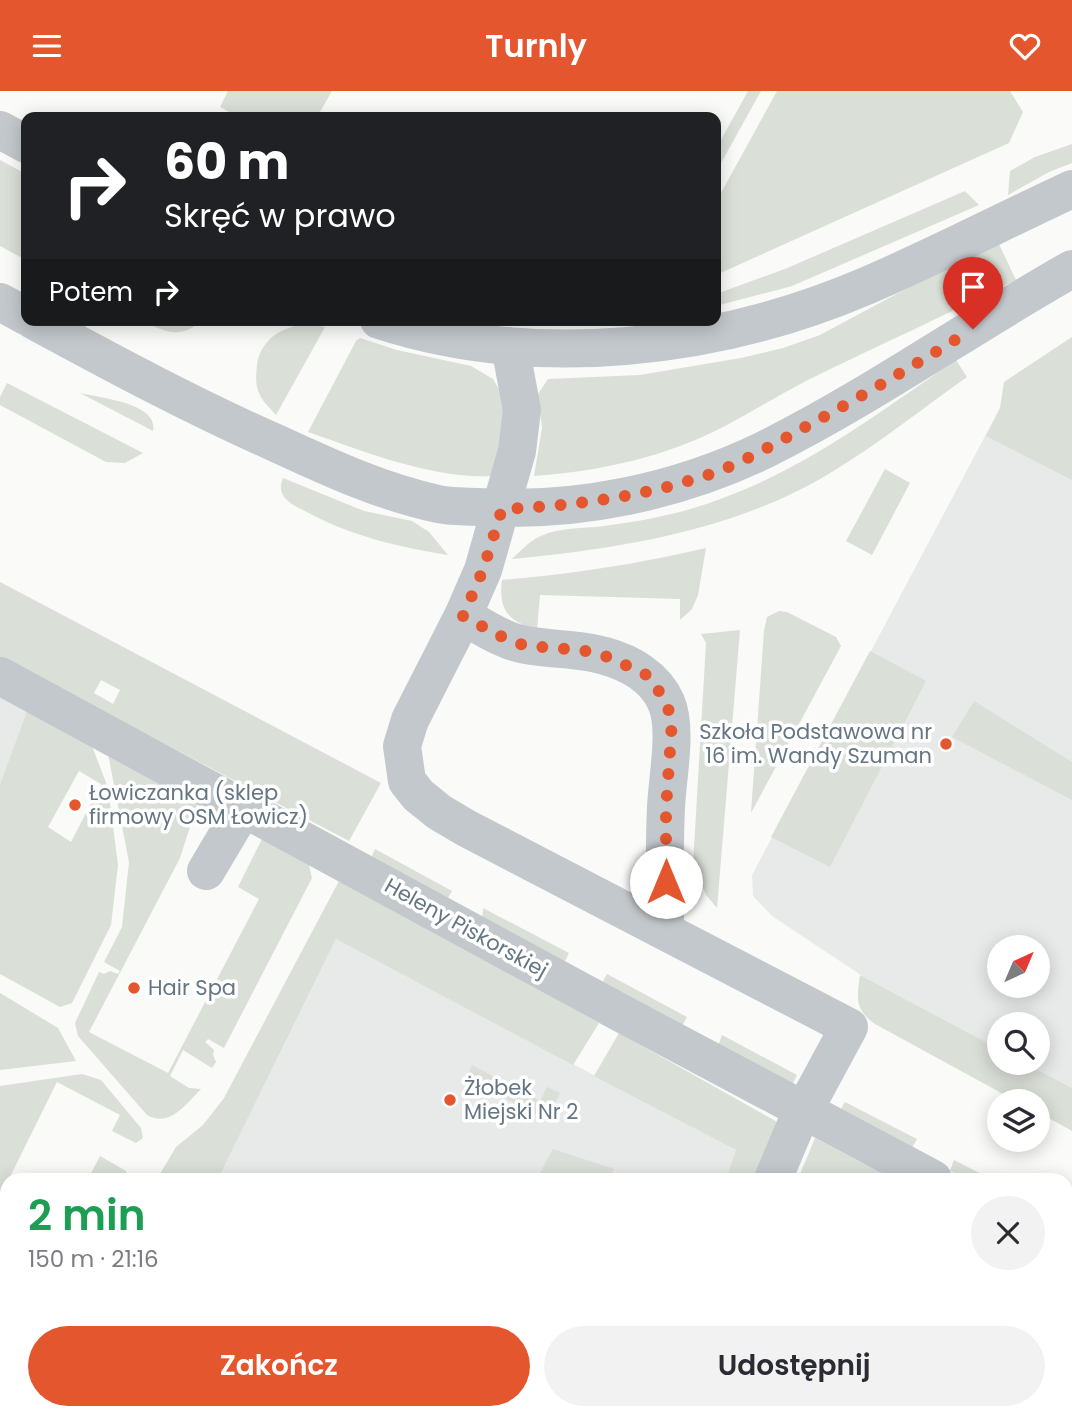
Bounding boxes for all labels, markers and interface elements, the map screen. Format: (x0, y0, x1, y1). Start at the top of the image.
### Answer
text: Turnly (485, 23, 587, 68)
icon: menu (28, 27, 66, 65)
icon: heart (1006, 27, 1044, 65)
text: 60 m (164, 128, 289, 196)
icon: right (49, 140, 140, 231)
text: Skręć w prawo (164, 193, 396, 238)
pin (943, 257, 1003, 329)
icon: arrive (954, 268, 992, 306)
icon: right (147, 273, 185, 311)
text: Potem (49, 274, 133, 310)
place label: Szkoła Podstawowa nr 16 im. Wandy Szuman (699, 717, 932, 770)
marker: Szkoła Podstawowa nr 16 im. Wandy Szuman (938, 736, 954, 752)
place label: Łowiczanka (sklep firmowy OSM Łowicz) (89, 778, 308, 831)
marker: Łowiczanka (sklep firmowy OSM Łowicz) (67, 797, 83, 813)
position arrow (629, 845, 703, 919)
street label: Heleny Piskorskiej (380, 871, 553, 984)
north arrow (987, 935, 1050, 997)
map controls (987, 935, 1050, 1152)
place label: Hair Spa (148, 973, 236, 1002)
marker: Hair Spa (126, 980, 142, 996)
button: search (987, 1012, 1050, 1075)
place label: Żłobek Miejski Nr 2 (464, 1073, 578, 1126)
button: layers (987, 1089, 1050, 1152)
marker: Żłobek Miejski Nr 2 (442, 1092, 458, 1108)
text: 2 min (28, 1186, 146, 1245)
button: close (971, 1196, 1045, 1270)
text: 150 m · 21:16 (28, 1243, 159, 1275)
button: Zakończ (28, 1326, 530, 1406)
button: Udostępnij (544, 1326, 1045, 1406)

